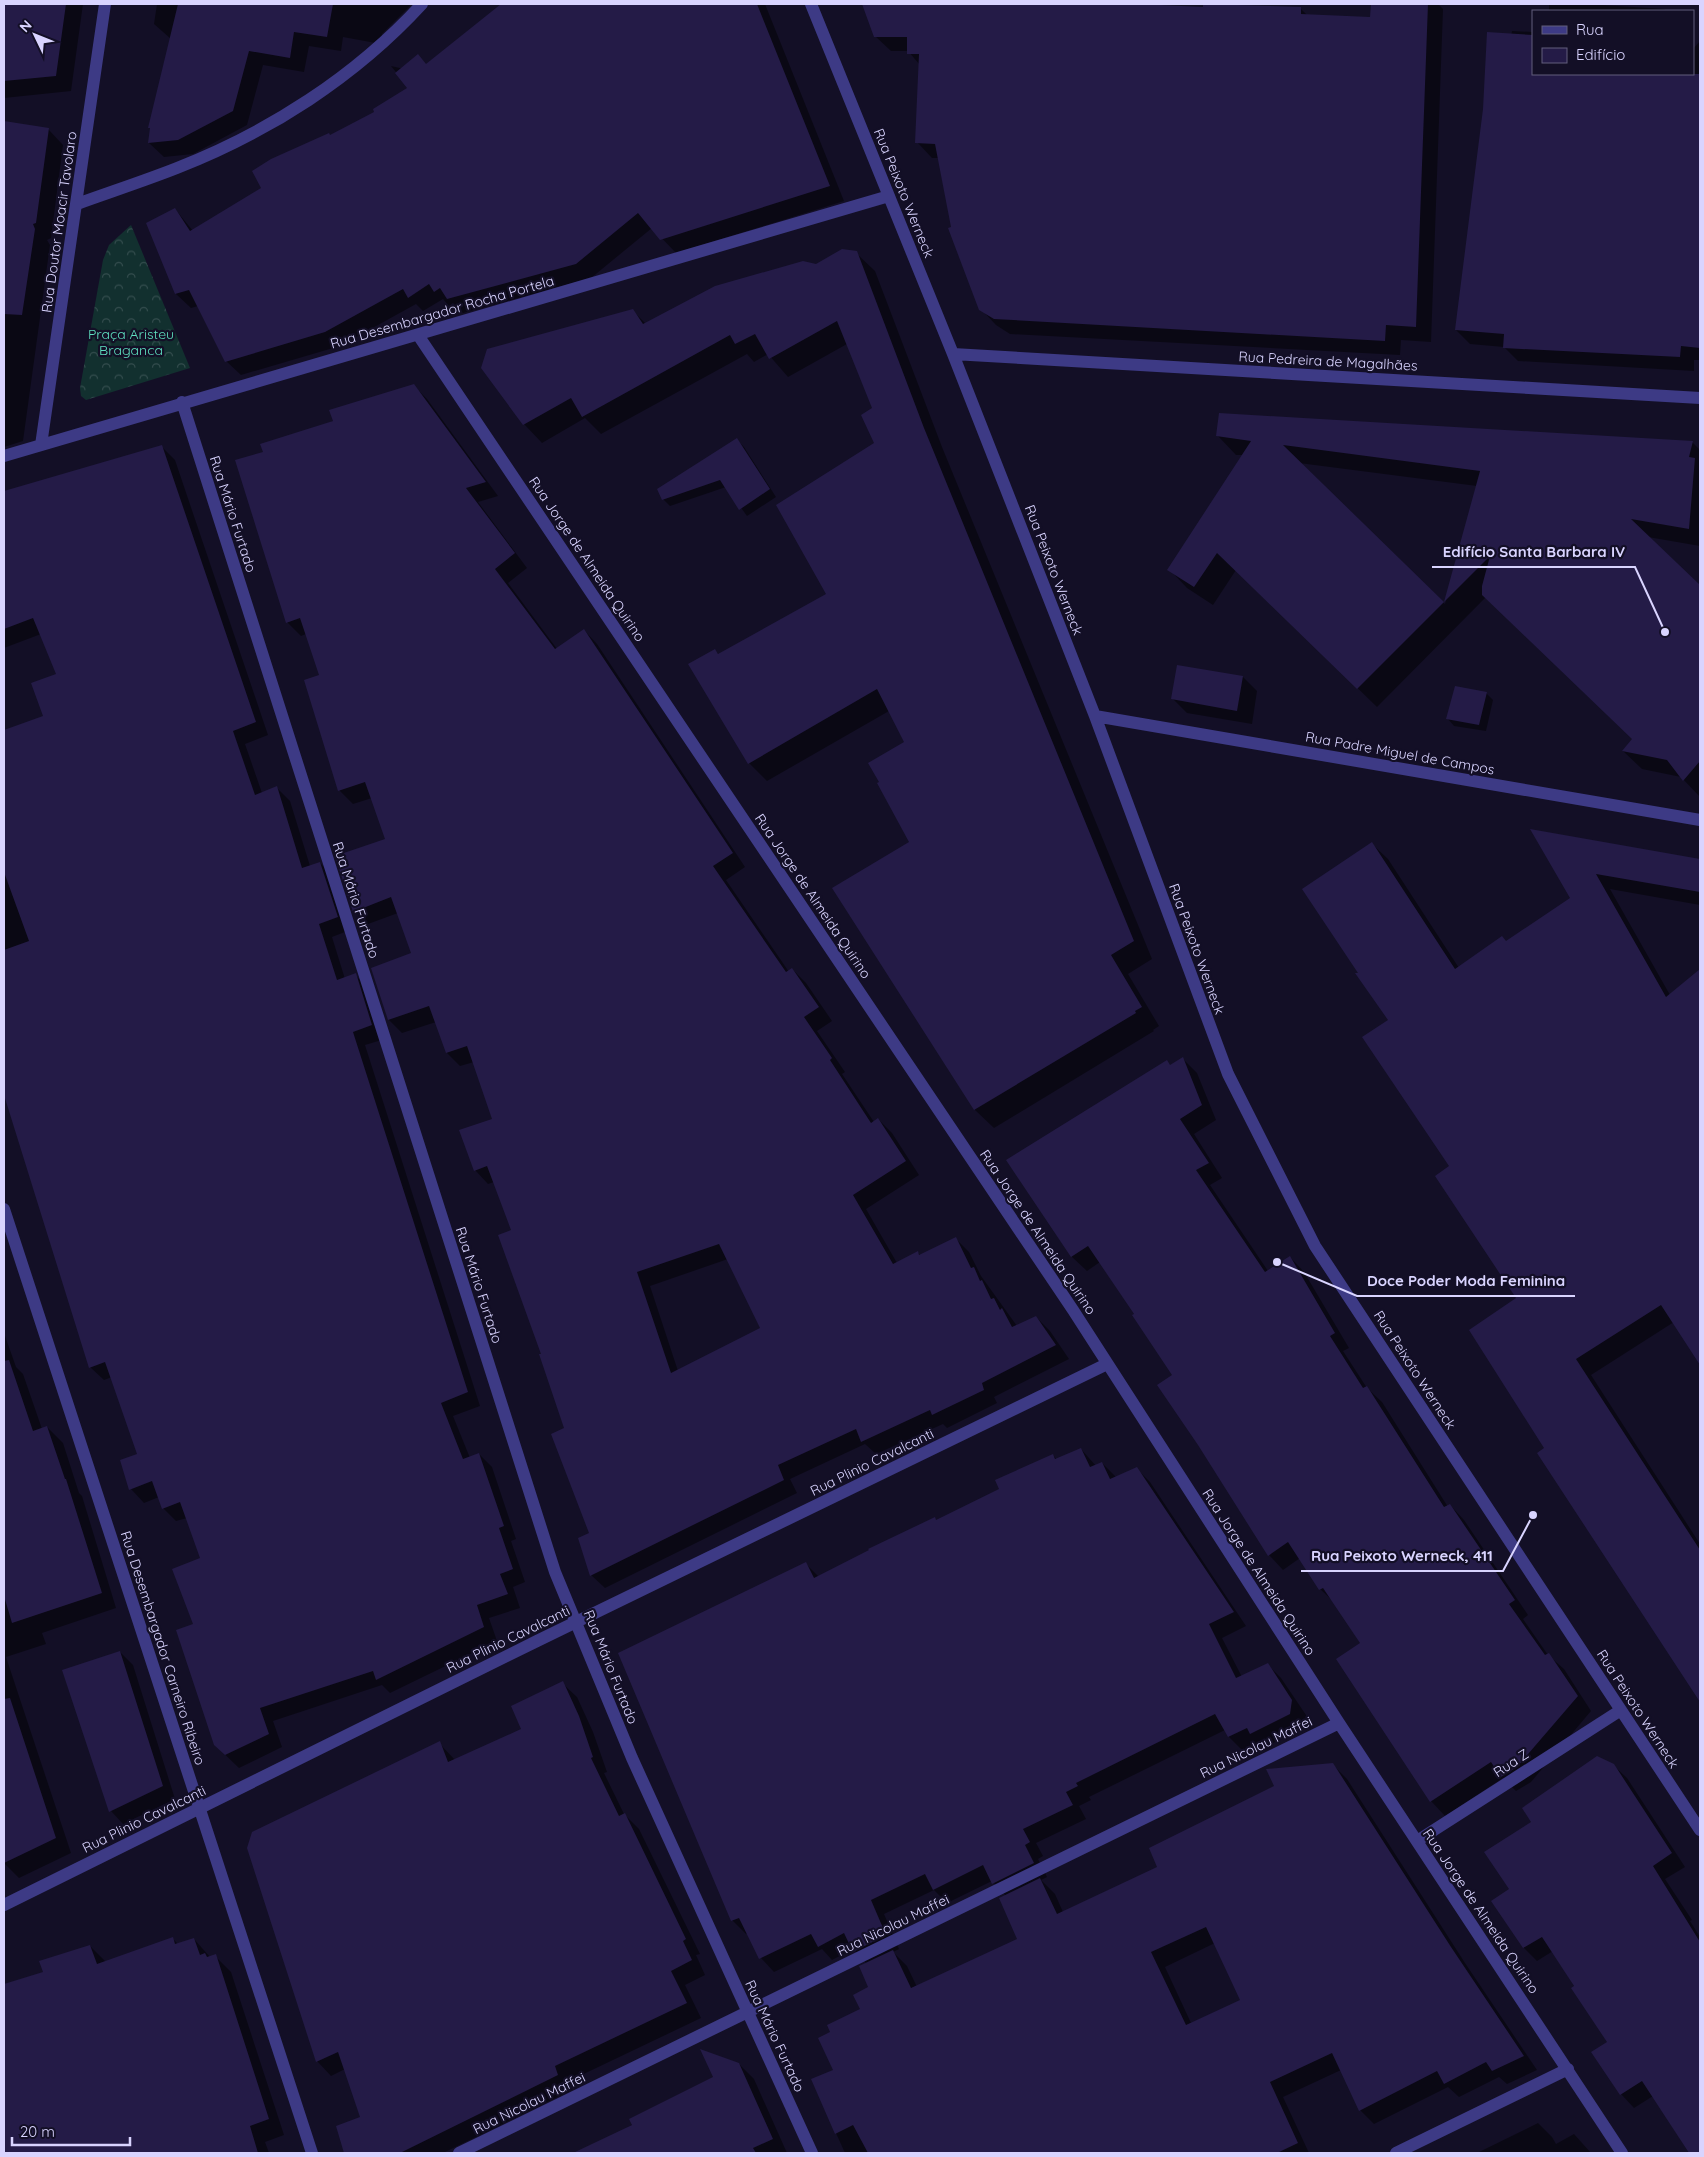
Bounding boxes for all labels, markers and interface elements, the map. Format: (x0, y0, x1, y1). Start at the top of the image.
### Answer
north arrow (10, 10, 60, 60)
legend (1532, 10, 1694, 75)
text: N (15, 16, 36, 36)
text: Rua (1576, 20, 1604, 39)
text: Edifício (1576, 45, 1625, 64)
street label: Rua Peixoto Werneck (870, 126, 938, 260)
street label: Rua Doutor Moacir Tavolaro (37, 130, 81, 314)
street label: Rua Desembargador Rocha Portela (328, 271, 556, 353)
park label: Praça Aristeu Braganca (88, 325, 174, 359)
street label: Rua Pedreira de Magalhães (1238, 347, 1418, 375)
street label: Rua Mário Furtado (206, 453, 260, 575)
street label: Rua Jorge de Almeida Quirino (525, 473, 649, 645)
street label: Rua Peixoto Werneck (1021, 502, 1087, 638)
callout: Edifício Santa Barbara IV (1432, 537, 1635, 567)
text: Edifício Santa Barbara IV (1443, 542, 1625, 561)
street label: Rua Padre Miguel de Campos (1304, 727, 1496, 779)
street label: Rua Jorge de Almeida Quirino (751, 810, 875, 982)
street label: Rua Mário Furtado (329, 839, 383, 961)
street label: Rua Peixoto Werneck (1165, 881, 1229, 1017)
street label: Rua Jorge de Almeida Quirino (976, 1146, 1100, 1318)
street label: Rua Mário Furtado (452, 1224, 506, 1346)
callout: Doce Poder Moda Feminina (1357, 1266, 1575, 1296)
text: Doce Poder Moda Feminina (1367, 1271, 1565, 1290)
street label: Rua Peixoto Werneck (1370, 1307, 1460, 1433)
street label: Rua Plinio Cavalcanti (807, 1424, 937, 1500)
street label: Rua Jorge de Almeida Quirino (1198, 1485, 1320, 1659)
street label: Rua Desembargador Carneiro Ribeiro (117, 1529, 209, 1767)
callout: Rua Peixoto Werneck, 411 (1301, 1541, 1503, 1571)
text: Rua Peixoto Werneck, 411 (1311, 1546, 1493, 1565)
street label: Rua Plinio Cavalcanti (443, 1601, 573, 1677)
street label: Rua Mário Furtado (580, 1607, 642, 1727)
street label: Rua Peixoto Werneck (1593, 1646, 1683, 1772)
street label: Rua Nicolau Maffei (1197, 1712, 1315, 1782)
street label: Rua Z (1490, 1745, 1532, 1781)
street label: Rua Plinio Cavalcanti (79, 1781, 209, 1857)
street label: Rua Jorge de Almeida Quirino (1419, 1825, 1543, 1997)
street label: Rua Nicolau Maffei (834, 1890, 952, 1960)
street label: Rua Mário Furtado (741, 1977, 809, 2095)
street label: Rua Nicolau Maffei (470, 2068, 588, 2138)
scale bar (12, 2114, 130, 2146)
text: 20 m (20, 2122, 55, 2141)

